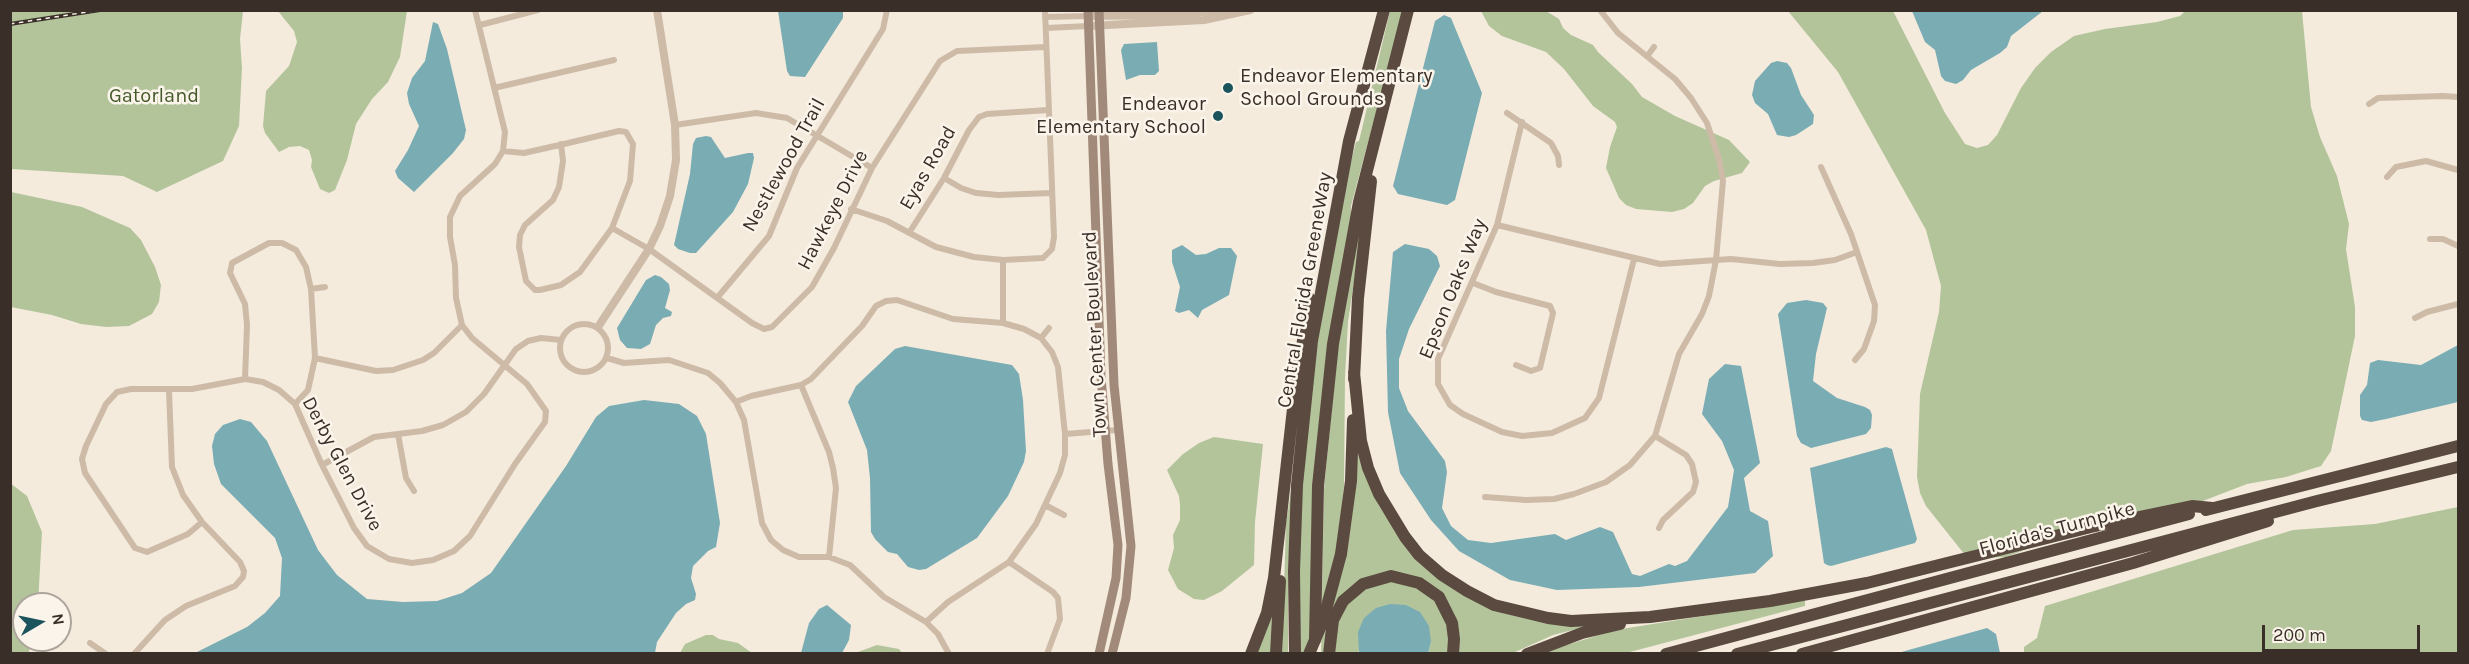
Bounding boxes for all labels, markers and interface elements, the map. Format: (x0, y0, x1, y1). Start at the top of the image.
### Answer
place label: Endeavor Elementary School Grounds (1240, 64, 1433, 111)
marker: Endeavor Elementary School Grounds (1221, 81, 1235, 95)
park label: Gatorland (109, 84, 199, 108)
place label: Endeavor Elementary School (1036, 92, 1206, 139)
street label: Nestlewood Trail (737, 94, 831, 236)
marker: Endeavor Elementary School (1211, 109, 1225, 123)
street label: Eyas Road (894, 122, 962, 214)
street label: Hawkeye Drive (792, 146, 874, 274)
street label: Central Florida GreeneWay (1272, 170, 1338, 410)
street label: Epson Oaks Way (1414, 215, 1492, 363)
street label: Town Center Boulevard (1078, 230, 1112, 438)
street label: Derby Glen Drive (296, 393, 388, 535)
street label: Florida's Turnpike (1976, 497, 2138, 561)
north arrow (12, 592, 72, 652)
text: N (48, 612, 69, 627)
scale bar (2265, 613, 2422, 651)
text: 200 m (2273, 624, 2326, 646)

